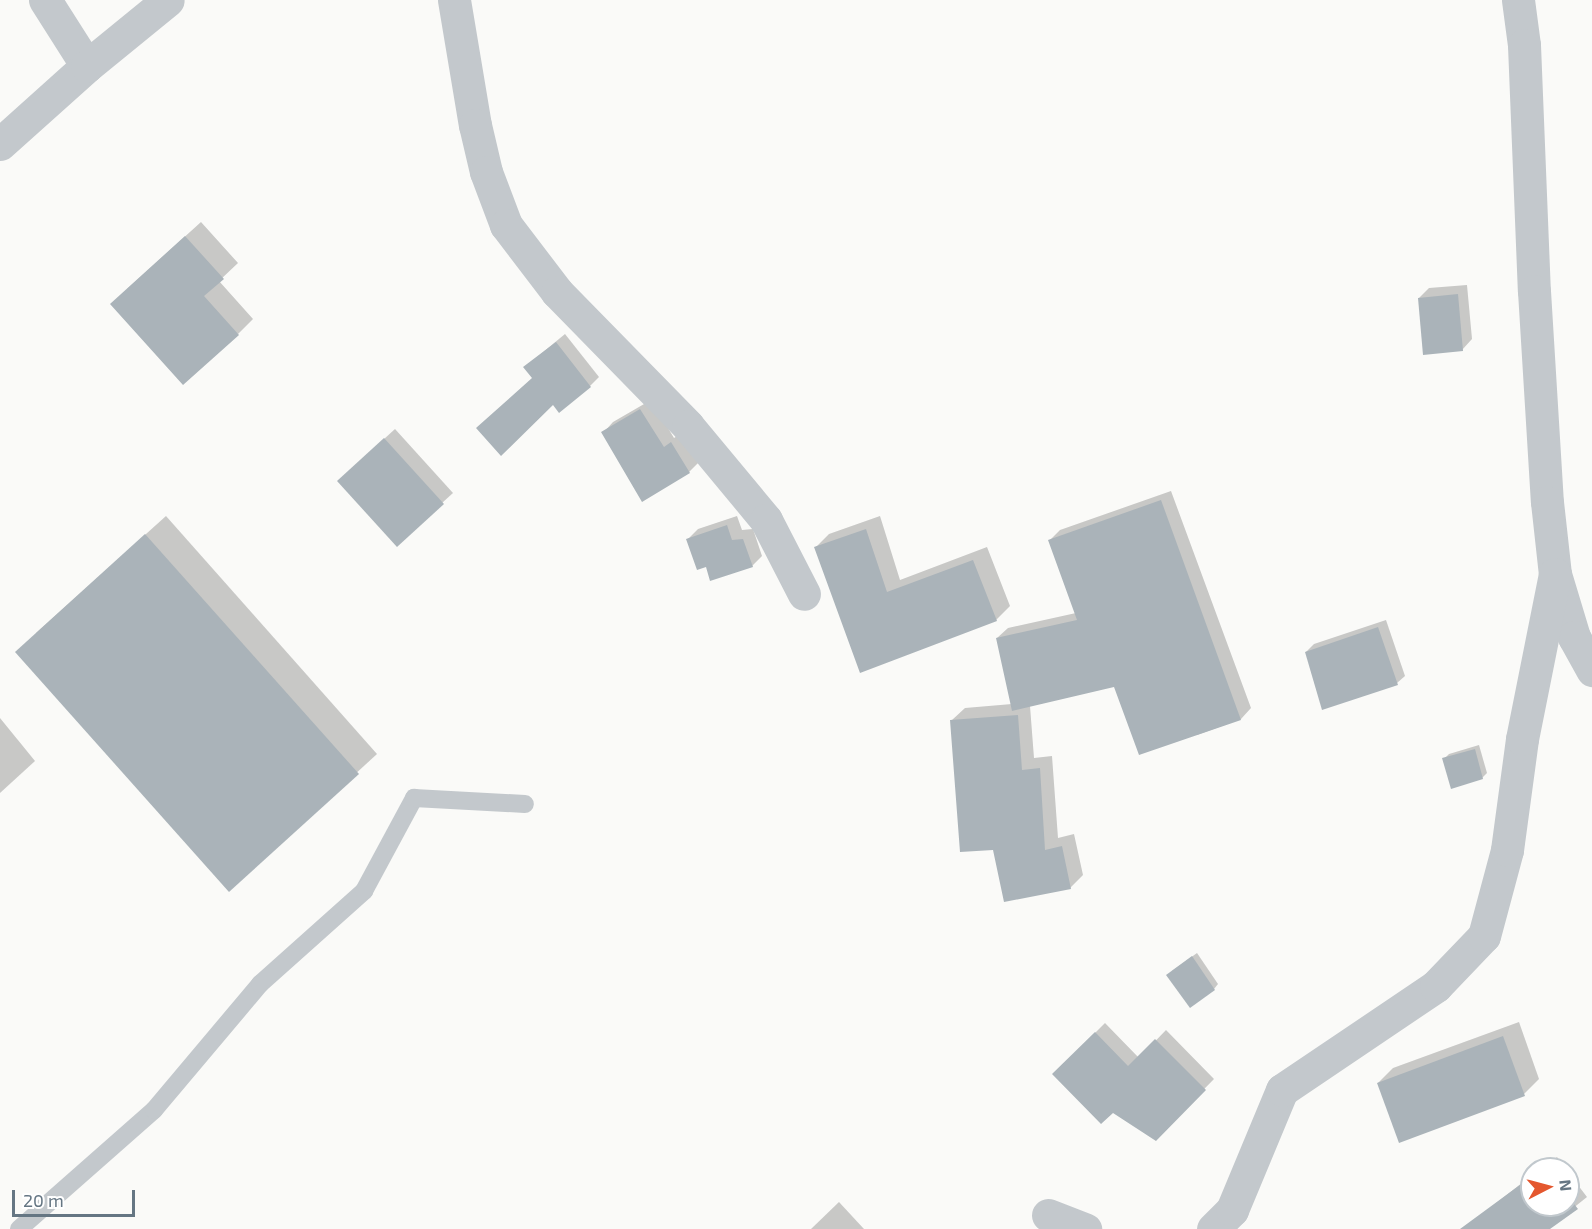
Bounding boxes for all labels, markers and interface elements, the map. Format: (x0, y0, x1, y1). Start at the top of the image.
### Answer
north arrow (1520, 1157, 1580, 1217)
scale bar (15, 1178, 138, 1216)
text: N (1556, 1179, 1576, 1192)
text: 20 m (23, 1189, 64, 1211)

